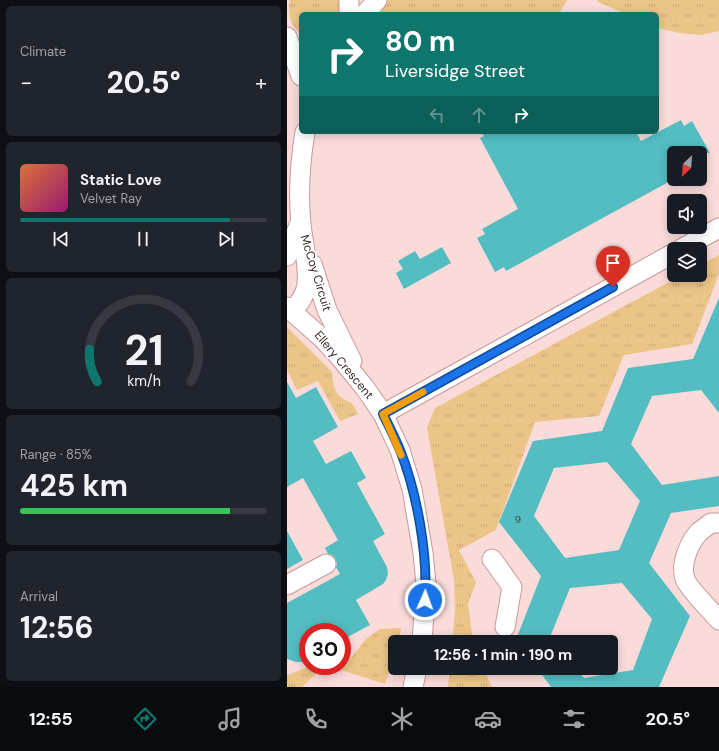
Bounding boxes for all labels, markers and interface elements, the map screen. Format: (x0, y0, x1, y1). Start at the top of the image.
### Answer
text: 80 m (385, 23, 455, 60)
icon: right (319, 28, 371, 80)
text: Climate (20, 43, 66, 60)
text: Liversidge Street (385, 59, 525, 83)
text: 20.5° (106, 63, 181, 102)
text: − (20, 68, 32, 97)
text: + (255, 68, 267, 97)
icon: left (426, 104, 448, 126)
icon: ahead (468, 104, 490, 126)
icon: right (510, 104, 532, 126)
north arrow (667, 146, 707, 186)
map controls (667, 146, 707, 282)
text: Static Love (80, 170, 161, 190)
text: Velvet Ray (80, 190, 142, 207)
button: sound (667, 194, 707, 234)
icon: previous (50, 228, 72, 250)
icon: pause (132, 228, 154, 250)
icon: next (215, 228, 237, 250)
street label: McCoy Circuit (297, 233, 335, 313)
button: layers (667, 242, 707, 282)
pin (596, 246, 630, 287)
icon: arrive (602, 252, 624, 274)
text: 21 (124, 323, 163, 377)
street label: Ellery Crescent (311, 328, 377, 403)
text: km/h (127, 371, 160, 389)
text: Range · 85% (20, 446, 92, 463)
text: 425 km (20, 466, 128, 505)
house number: 9 (515, 513, 521, 526)
position arrow (404, 579, 446, 621)
text: Arrival (20, 588, 58, 605)
text: 12:56 (20, 608, 94, 647)
speed limit sign: 30 (299, 623, 351, 675)
text: 12:56 · 1 min · 190 m (434, 645, 572, 665)
icon: directions (131, 705, 159, 733)
icon: music (216, 705, 244, 733)
icon: phone (302, 705, 330, 733)
icon: climate (388, 705, 416, 733)
icon: car (474, 705, 502, 733)
icon: filters (560, 705, 588, 733)
text: 12:55 (29, 707, 73, 731)
text: 20.5° (646, 707, 690, 731)

